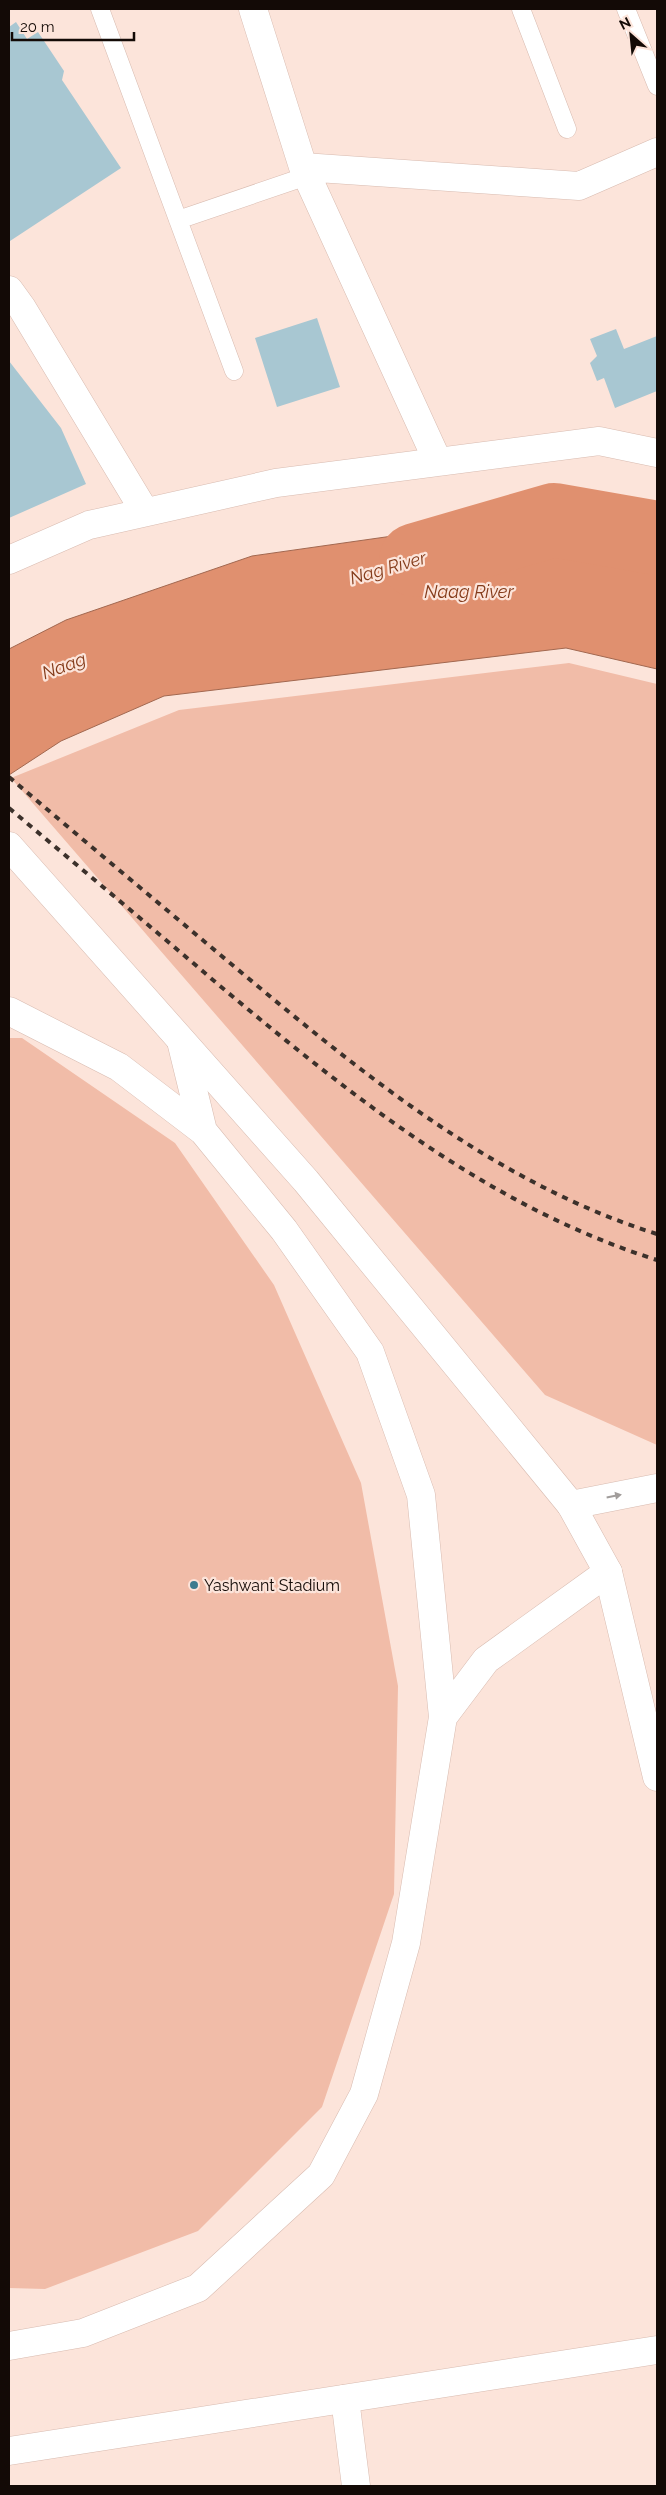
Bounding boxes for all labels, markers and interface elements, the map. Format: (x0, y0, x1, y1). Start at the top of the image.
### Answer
scale bar (12, 10, 135, 42)
north arrow (606, 10, 656, 60)
text: N (617, 14, 633, 33)
text: 20 m (20, 18, 55, 36)
water label: Nag River (347, 546, 429, 588)
water label: Naag River (424, 581, 514, 602)
water label: Naag (39, 648, 89, 683)
one-way arrow (606, 1492, 622, 1500)
place label: Yashwant Stadium (204, 1576, 340, 1595)
marker: Yashwant Stadium (188, 1579, 200, 1591)

